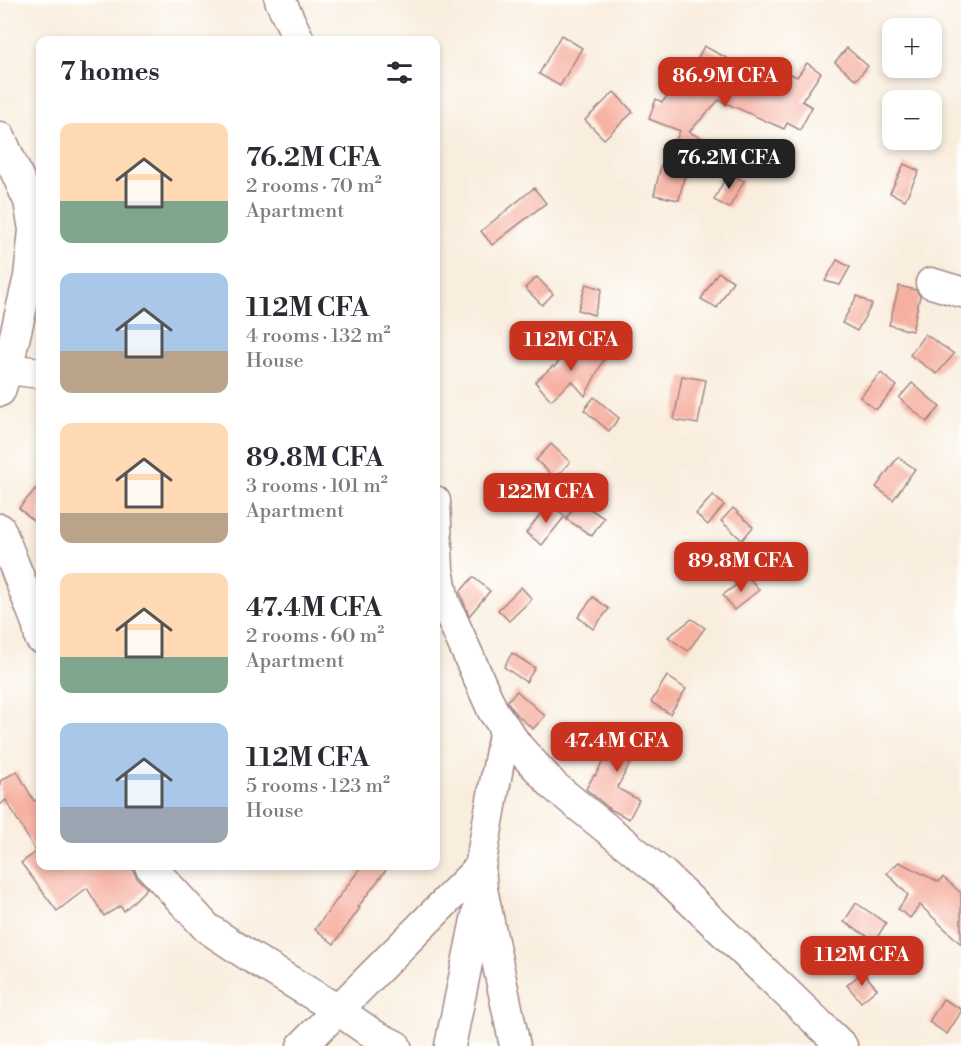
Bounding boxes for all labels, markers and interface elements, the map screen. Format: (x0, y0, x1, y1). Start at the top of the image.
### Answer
map controls (882, 18, 942, 150)
button: + (882, 18, 942, 78)
text: 7 homes (60, 56, 160, 88)
icon: filters (383, 56, 416, 89)
pin: 86.9M CFA (656, 57, 794, 108)
text: 86.9M CFA (672, 64, 778, 89)
button: − (882, 90, 942, 150)
pin: 76.2M CFA (660, 139, 798, 190)
text: 76.2M CFA (246, 142, 381, 174)
text: 76.2M CFA (677, 146, 781, 171)
icon: home (108, 147, 180, 219)
text: 2 rooms · 70 m² (246, 174, 382, 199)
text: Apartment (246, 199, 344, 224)
text: 112M CFA (246, 292, 369, 324)
icon: home (108, 297, 180, 369)
pin: 112M CFA (509, 321, 633, 372)
text: 4 rooms · 132 m² (246, 324, 390, 349)
text: 112M CFA (524, 328, 618, 353)
text: House (246, 349, 304, 374)
text: 89.8M CFA (246, 442, 384, 474)
icon: home (108, 447, 180, 519)
pin: 122M CFA (484, 473, 608, 524)
text: 3 rooms · 101 m² (246, 474, 388, 499)
text: 122M CFA (497, 480, 595, 505)
text: Apartment (246, 499, 344, 524)
pin: 89.8M CFA (672, 542, 810, 593)
text: 89.8M CFA (688, 549, 794, 574)
text: 47.4M CFA (246, 592, 382, 624)
icon: home (108, 597, 180, 669)
text: 2 rooms · 60 m² (246, 624, 384, 649)
text: Apartment (246, 649, 344, 674)
pin: 47.4M CFA (548, 722, 686, 773)
text: 47.4M CFA (565, 729, 669, 754)
text: 112M CFA (246, 742, 369, 774)
icon: home (108, 747, 180, 819)
text: 5 rooms · 123 m² (246, 774, 390, 799)
text: House (246, 799, 304, 824)
pin: 112M CFA (800, 936, 924, 987)
text: 112M CFA (815, 943, 909, 968)

